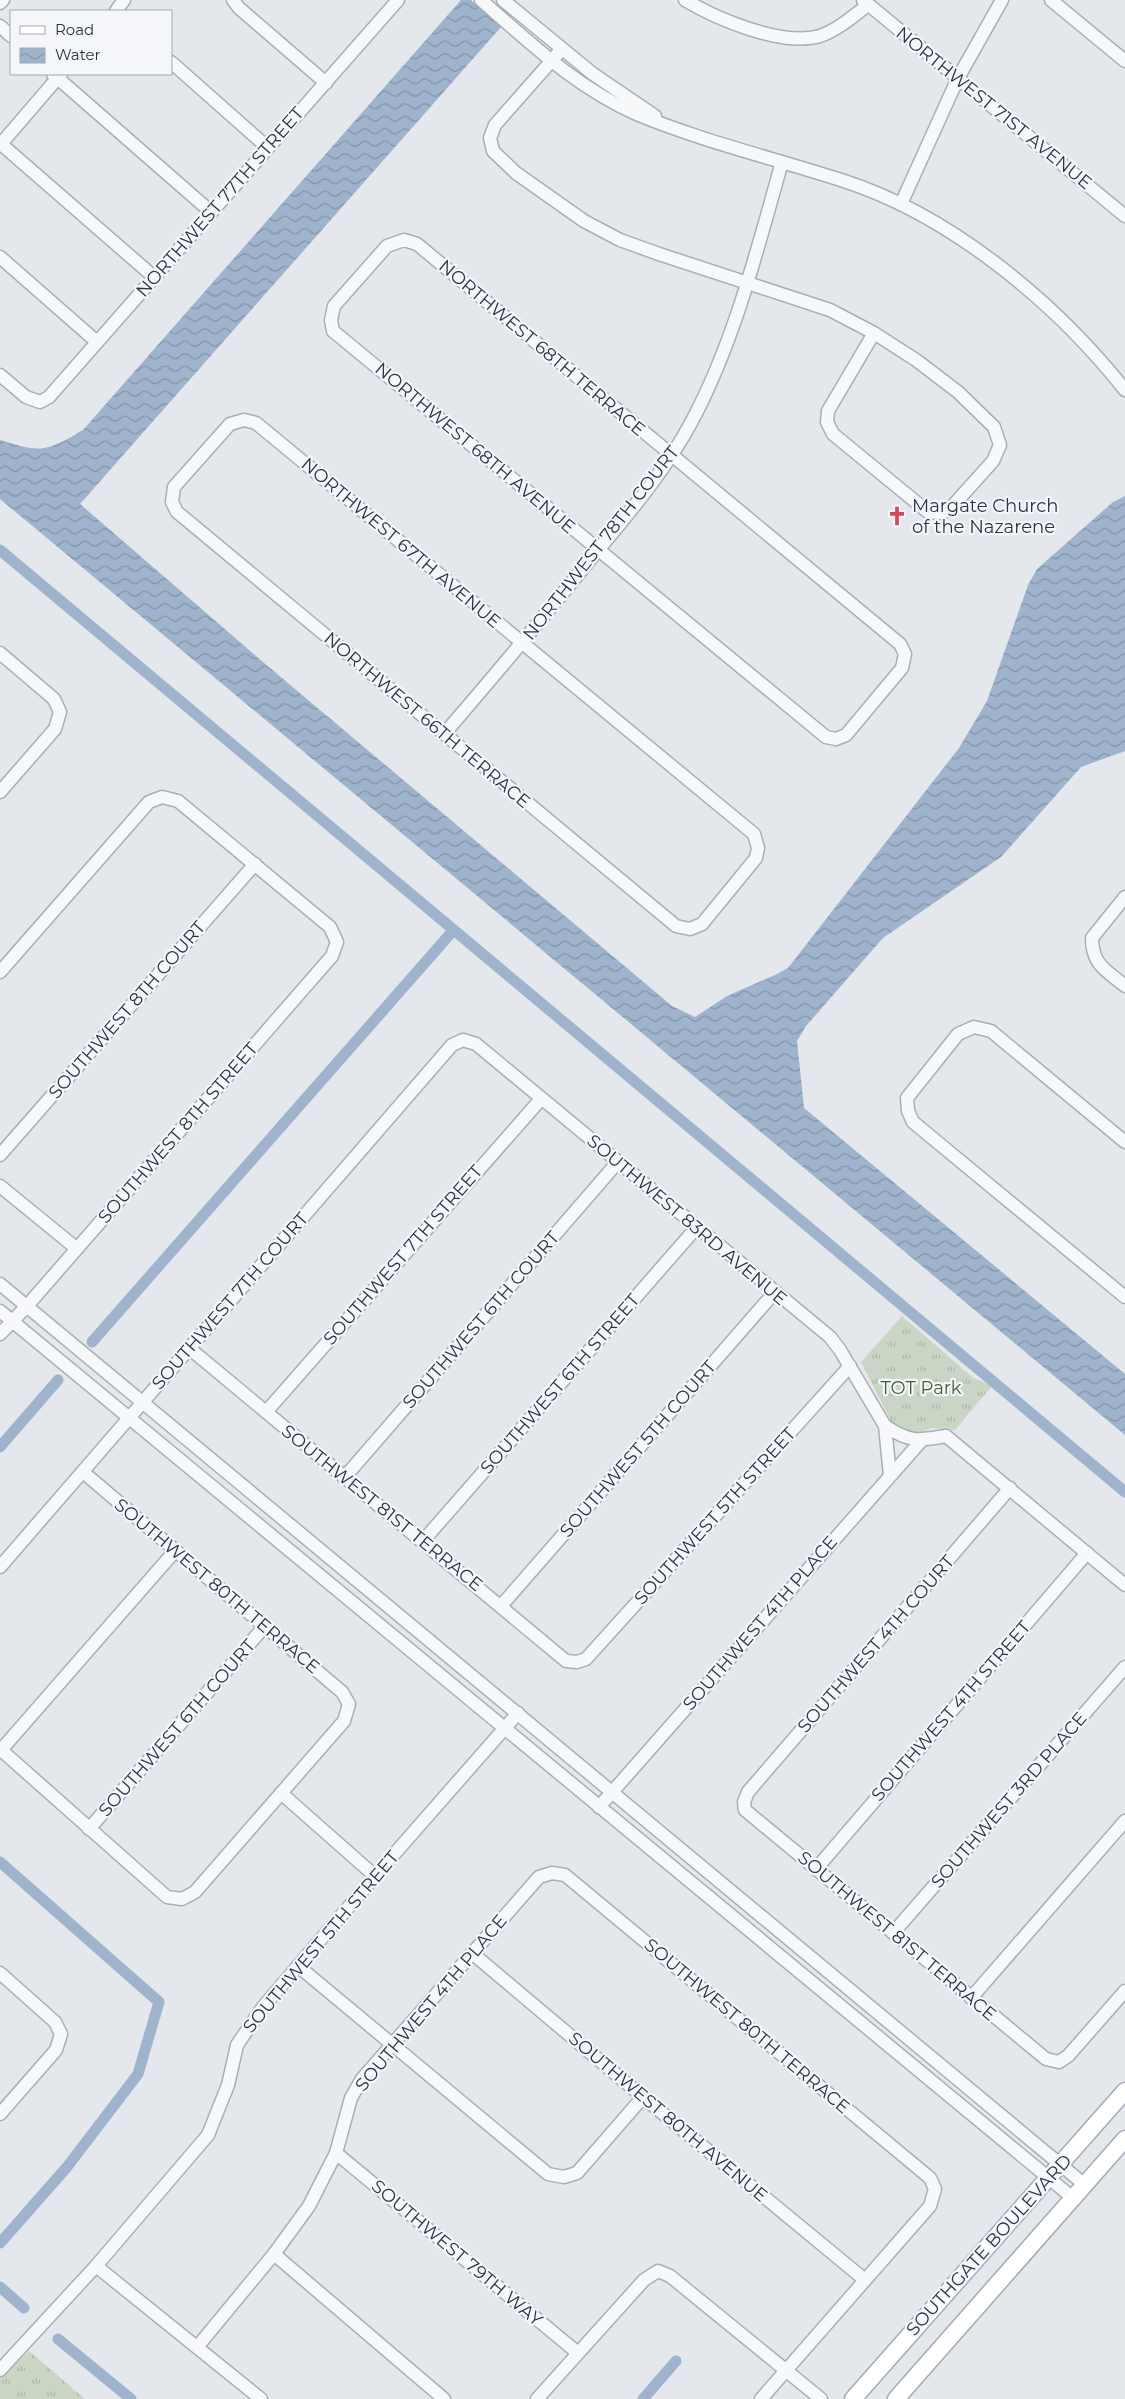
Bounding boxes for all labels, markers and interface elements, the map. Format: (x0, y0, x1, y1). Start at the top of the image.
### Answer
legend (10, 10, 172, 75)
text: Road (55, 20, 94, 39)
street label: NORTHWEST 71ST AVENUE (892, 22, 1096, 194)
text: Water (55, 45, 101, 64)
street label: NORTHWEST 77TH STREET (131, 102, 309, 301)
street label: NORTHWEST 68TH TERRACE (434, 255, 650, 441)
street label: NORTHWEST 68TH AVENUE (370, 358, 580, 538)
street label: NORTHWEST 78TH COURT (518, 441, 684, 645)
street label: NORTHWEST 67TH AVENUE (297, 453, 505, 633)
place label: Margate Church of the Nazarene (912, 495, 1058, 538)
church icon: Margate Church of the Nazarene (886, 505, 908, 527)
street label: NORTHWEST 66TH TERRACE (319, 627, 535, 813)
street label: SOUTHWEST 8TH COURT (44, 916, 211, 1103)
street label: SOUTHWEST 8TH STREET (94, 1038, 263, 1228)
street label: SOUTHWEST 83RD AVENUE (583, 1130, 791, 1310)
street label: SOUTHWEST 7TH STREET (319, 1160, 488, 1350)
street label: SOUTHWEST 7TH COURT (147, 1207, 313, 1394)
street label: SOUTHWEST 6TH COURT (398, 1226, 564, 1413)
street label: SOUTHWEST 6TH STREET (476, 1289, 645, 1479)
street label: SOUTHWEST 5TH COURT (555, 1356, 721, 1542)
park label: TOT Park (880, 1377, 962, 1399)
street label: SOUTHWEST 81ST TERRACE (277, 1420, 487, 1596)
street label: SOUTHWEST 5TH STREET (630, 1422, 801, 1609)
street label: SOUTHWEST 80TH TERRACE (110, 1494, 324, 1678)
street label: SOUTHWEST 4TH PLACE (678, 1531, 842, 1715)
street label: SOUTHWEST 4TH COURT (793, 1550, 959, 1737)
street label: SOUTHWEST 4TH STREET (867, 1616, 1036, 1806)
street label: SOUTHWEST 6TH COURT (94, 1634, 260, 1821)
street label: SOUTHWEST 3RD PLACE (926, 1707, 1092, 1893)
street label: SOUTHWEST 5TH STREET (238, 1846, 404, 2038)
street label: SOUTHWEST 81ST TERRACE (793, 1846, 1001, 2026)
street label: SOUTHWEST 4TH PLACE (351, 1910, 511, 2096)
street label: SOUTHWEST 80TH TERRACE (640, 1934, 854, 2118)
street label: SOUTHWEST 80TH AVENUE (564, 2027, 772, 2207)
street label: SOUTHGATE BOULEVARD (902, 2150, 1076, 2340)
street label: SOUTHWEST 79TH WAY (367, 2175, 547, 2331)

